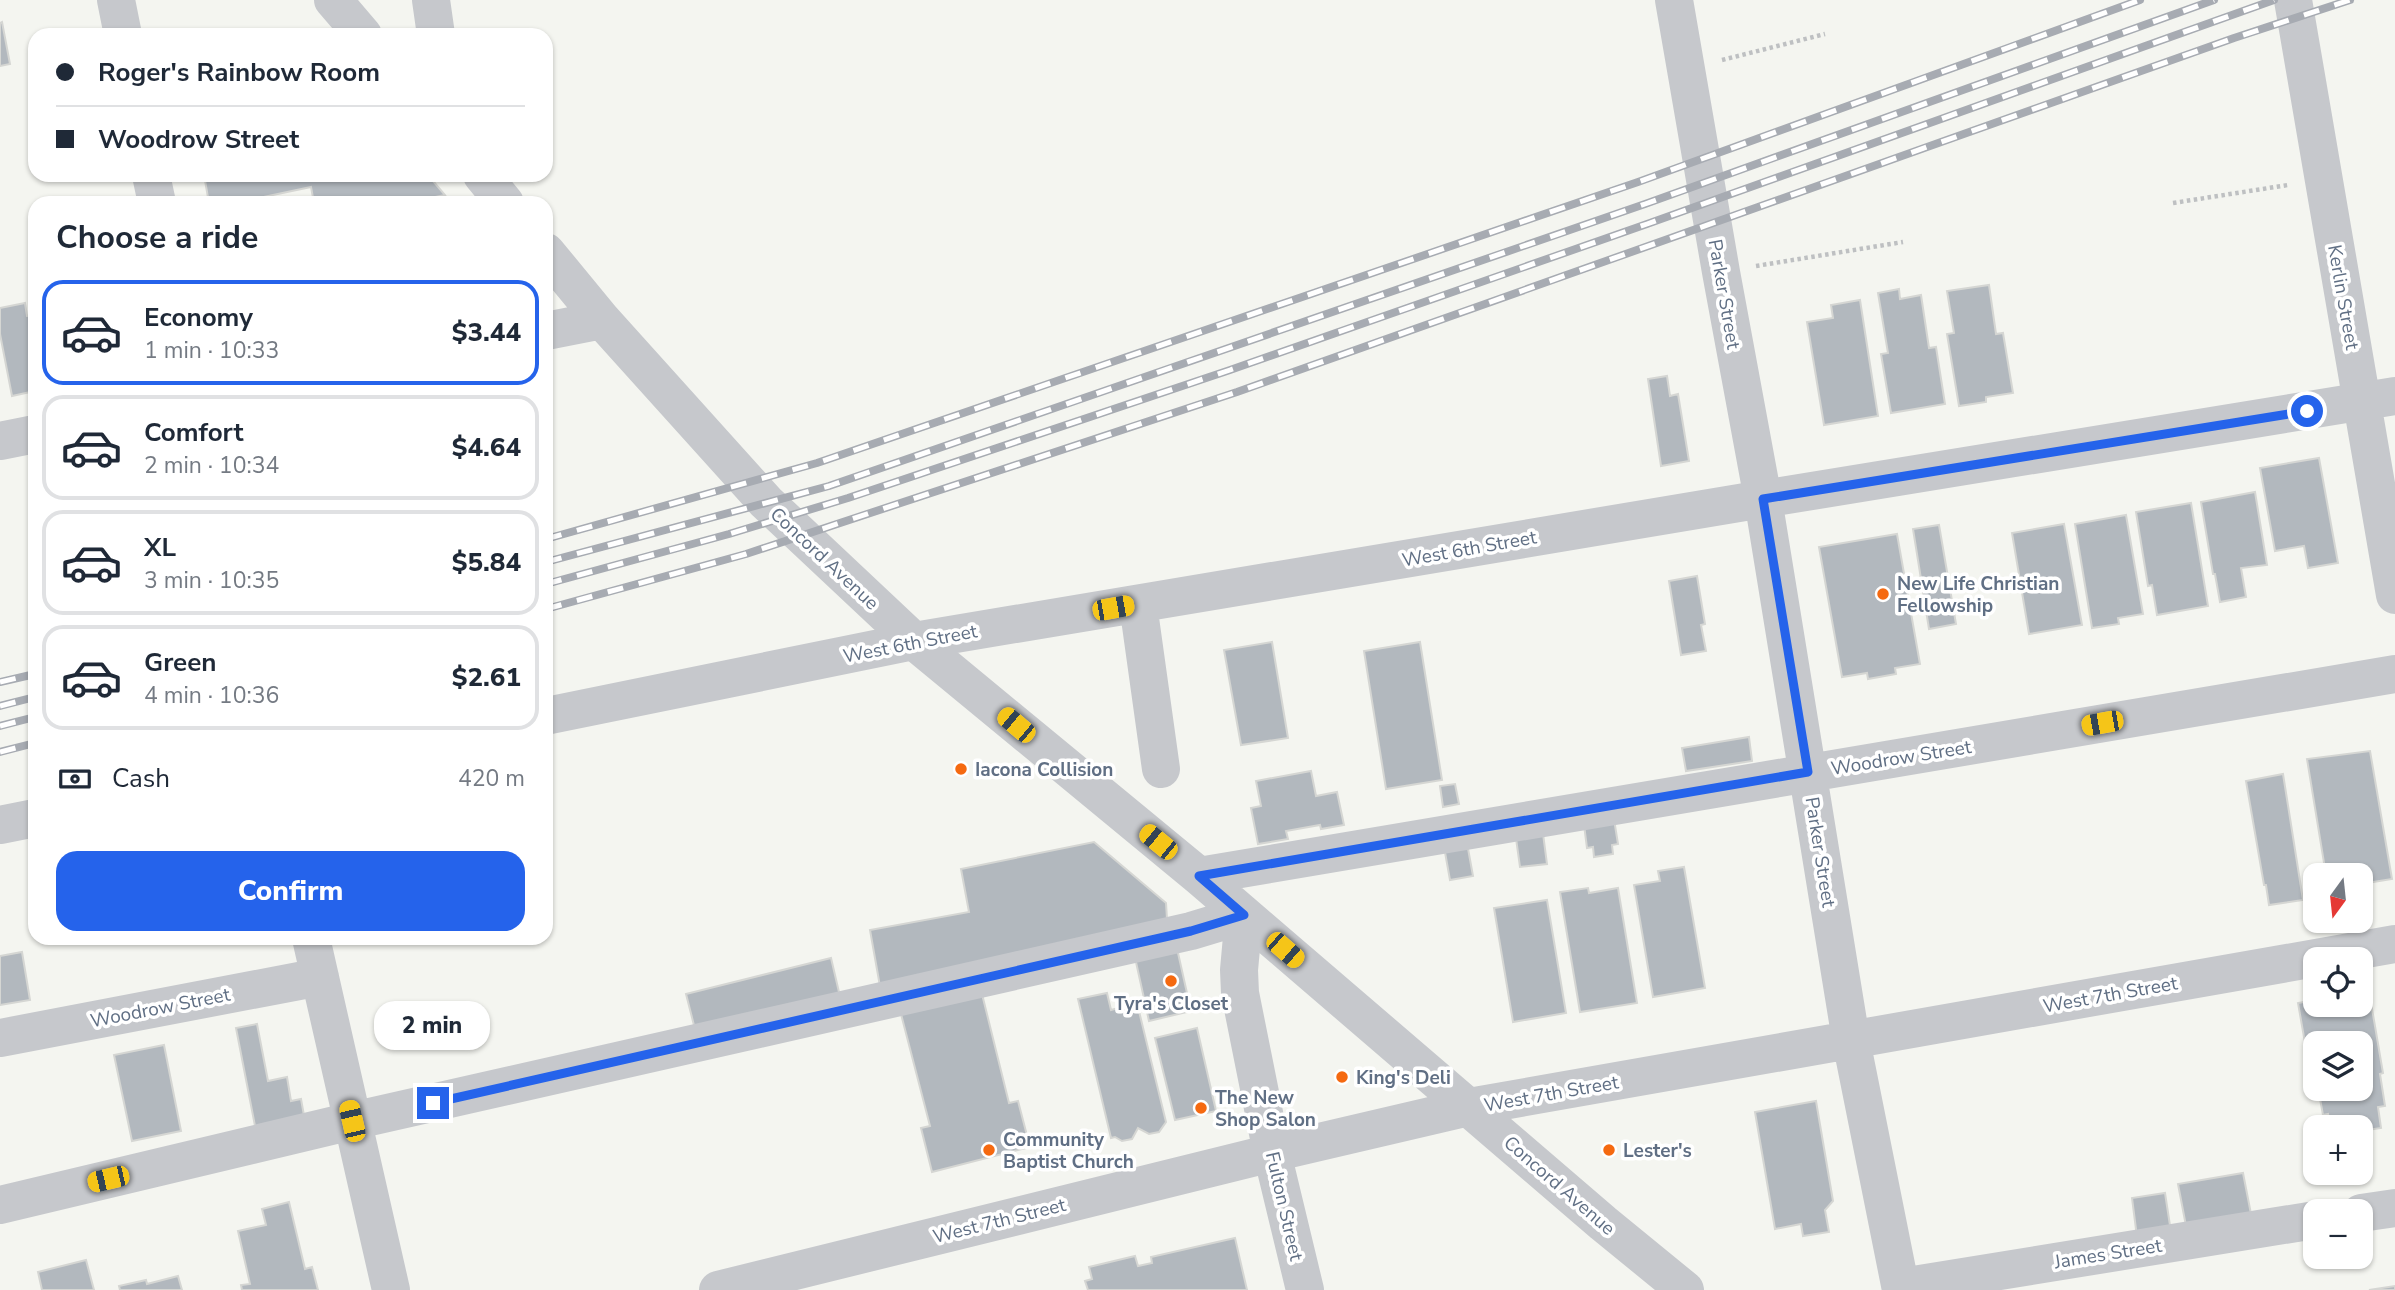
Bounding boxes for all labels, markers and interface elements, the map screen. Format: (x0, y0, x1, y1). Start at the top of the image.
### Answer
text: Roger's Rainbow Room (98, 55, 380, 90)
text: Woodrow Street (98, 122, 299, 157)
text: Choose a ride (56, 216, 258, 259)
street label: Parker Street (1702, 237, 1747, 352)
street label: Kerlin Street (2321, 243, 2365, 352)
text: Economy (144, 300, 253, 335)
icon: car (60, 301, 123, 364)
text: $3.44 (452, 315, 521, 350)
text: 1 min · 10:33 (144, 335, 279, 366)
route start (2291, 395, 2323, 427)
text: Comfort (144, 415, 244, 450)
icon: car (60, 416, 123, 479)
text: $4.64 (452, 430, 521, 465)
text: 2 min · 10:34 (144, 450, 279, 481)
street label: Concord Avenue (764, 501, 884, 616)
street label: West 6th Street (1400, 524, 1539, 574)
text: XL (144, 530, 176, 565)
icon: car (60, 531, 123, 594)
text: $5.84 (452, 545, 521, 580)
text: 3 min · 10:35 (144, 565, 279, 596)
place label: New Life Christian Fellowship (1897, 571, 2059, 619)
marker: New Life Christian Fellowship (1875, 586, 1891, 602)
car (1091, 594, 1136, 622)
street label: West 6th Street (841, 618, 980, 670)
text: Green (144, 645, 217, 680)
icon: car (60, 646, 123, 709)
text: $2.61 (452, 660, 521, 695)
text: 4 min · 10:36 (144, 680, 279, 711)
car (994, 703, 1039, 747)
car (2080, 709, 2125, 737)
street label: Woodrow Street (1829, 734, 1974, 782)
place label: Iacona Collision (975, 757, 1113, 783)
icon: cash (56, 760, 94, 798)
text: Cash (112, 761, 170, 796)
marker: Iacona Collision (953, 761, 969, 777)
text: 420 m (458, 763, 525, 794)
street label: Parker Street (1798, 795, 1842, 910)
car (1136, 821, 1181, 863)
button: Confirm (56, 851, 525, 931)
north arrow (2303, 863, 2373, 933)
map controls (2303, 863, 2373, 1269)
car (1263, 928, 1308, 972)
button: locate (2303, 947, 2373, 1017)
street label: West 7th Street (2041, 970, 2180, 1020)
marker: Tyra's Closet (1163, 973, 1179, 989)
street label: Woodrow Street (88, 982, 233, 1034)
place label: Tyra's Closet (1114, 991, 1229, 1017)
callout: 2 min (375, 1002, 491, 1050)
text: 2 min (402, 1010, 462, 1041)
button: layers (2303, 1031, 2373, 1101)
place label: King's Deli (1356, 1065, 1451, 1091)
marker: King's Deli (1334, 1069, 1350, 1085)
street label: West 7th Street (1482, 1069, 1621, 1119)
place label: The New Shop Salon (1215, 1085, 1316, 1133)
route end (417, 1087, 449, 1119)
car (338, 1098, 367, 1144)
marker: The New Shop Salon (1193, 1100, 1209, 1116)
button: + (2303, 1115, 2373, 1185)
place label: Community Baptist Church (1003, 1127, 1134, 1175)
street label: Concord Avenue (1498, 1130, 1621, 1241)
place label: Lester's (1623, 1138, 1692, 1164)
marker: Community Baptist Church (981, 1142, 997, 1158)
marker: Lester's (1601, 1142, 1617, 1158)
street label: Fulton Street (1259, 1149, 1309, 1264)
car (86, 1164, 131, 1194)
street label: West 7th Street (930, 1192, 1069, 1250)
button: − (2303, 1199, 2373, 1269)
street label: James Street (2052, 1233, 2164, 1275)

